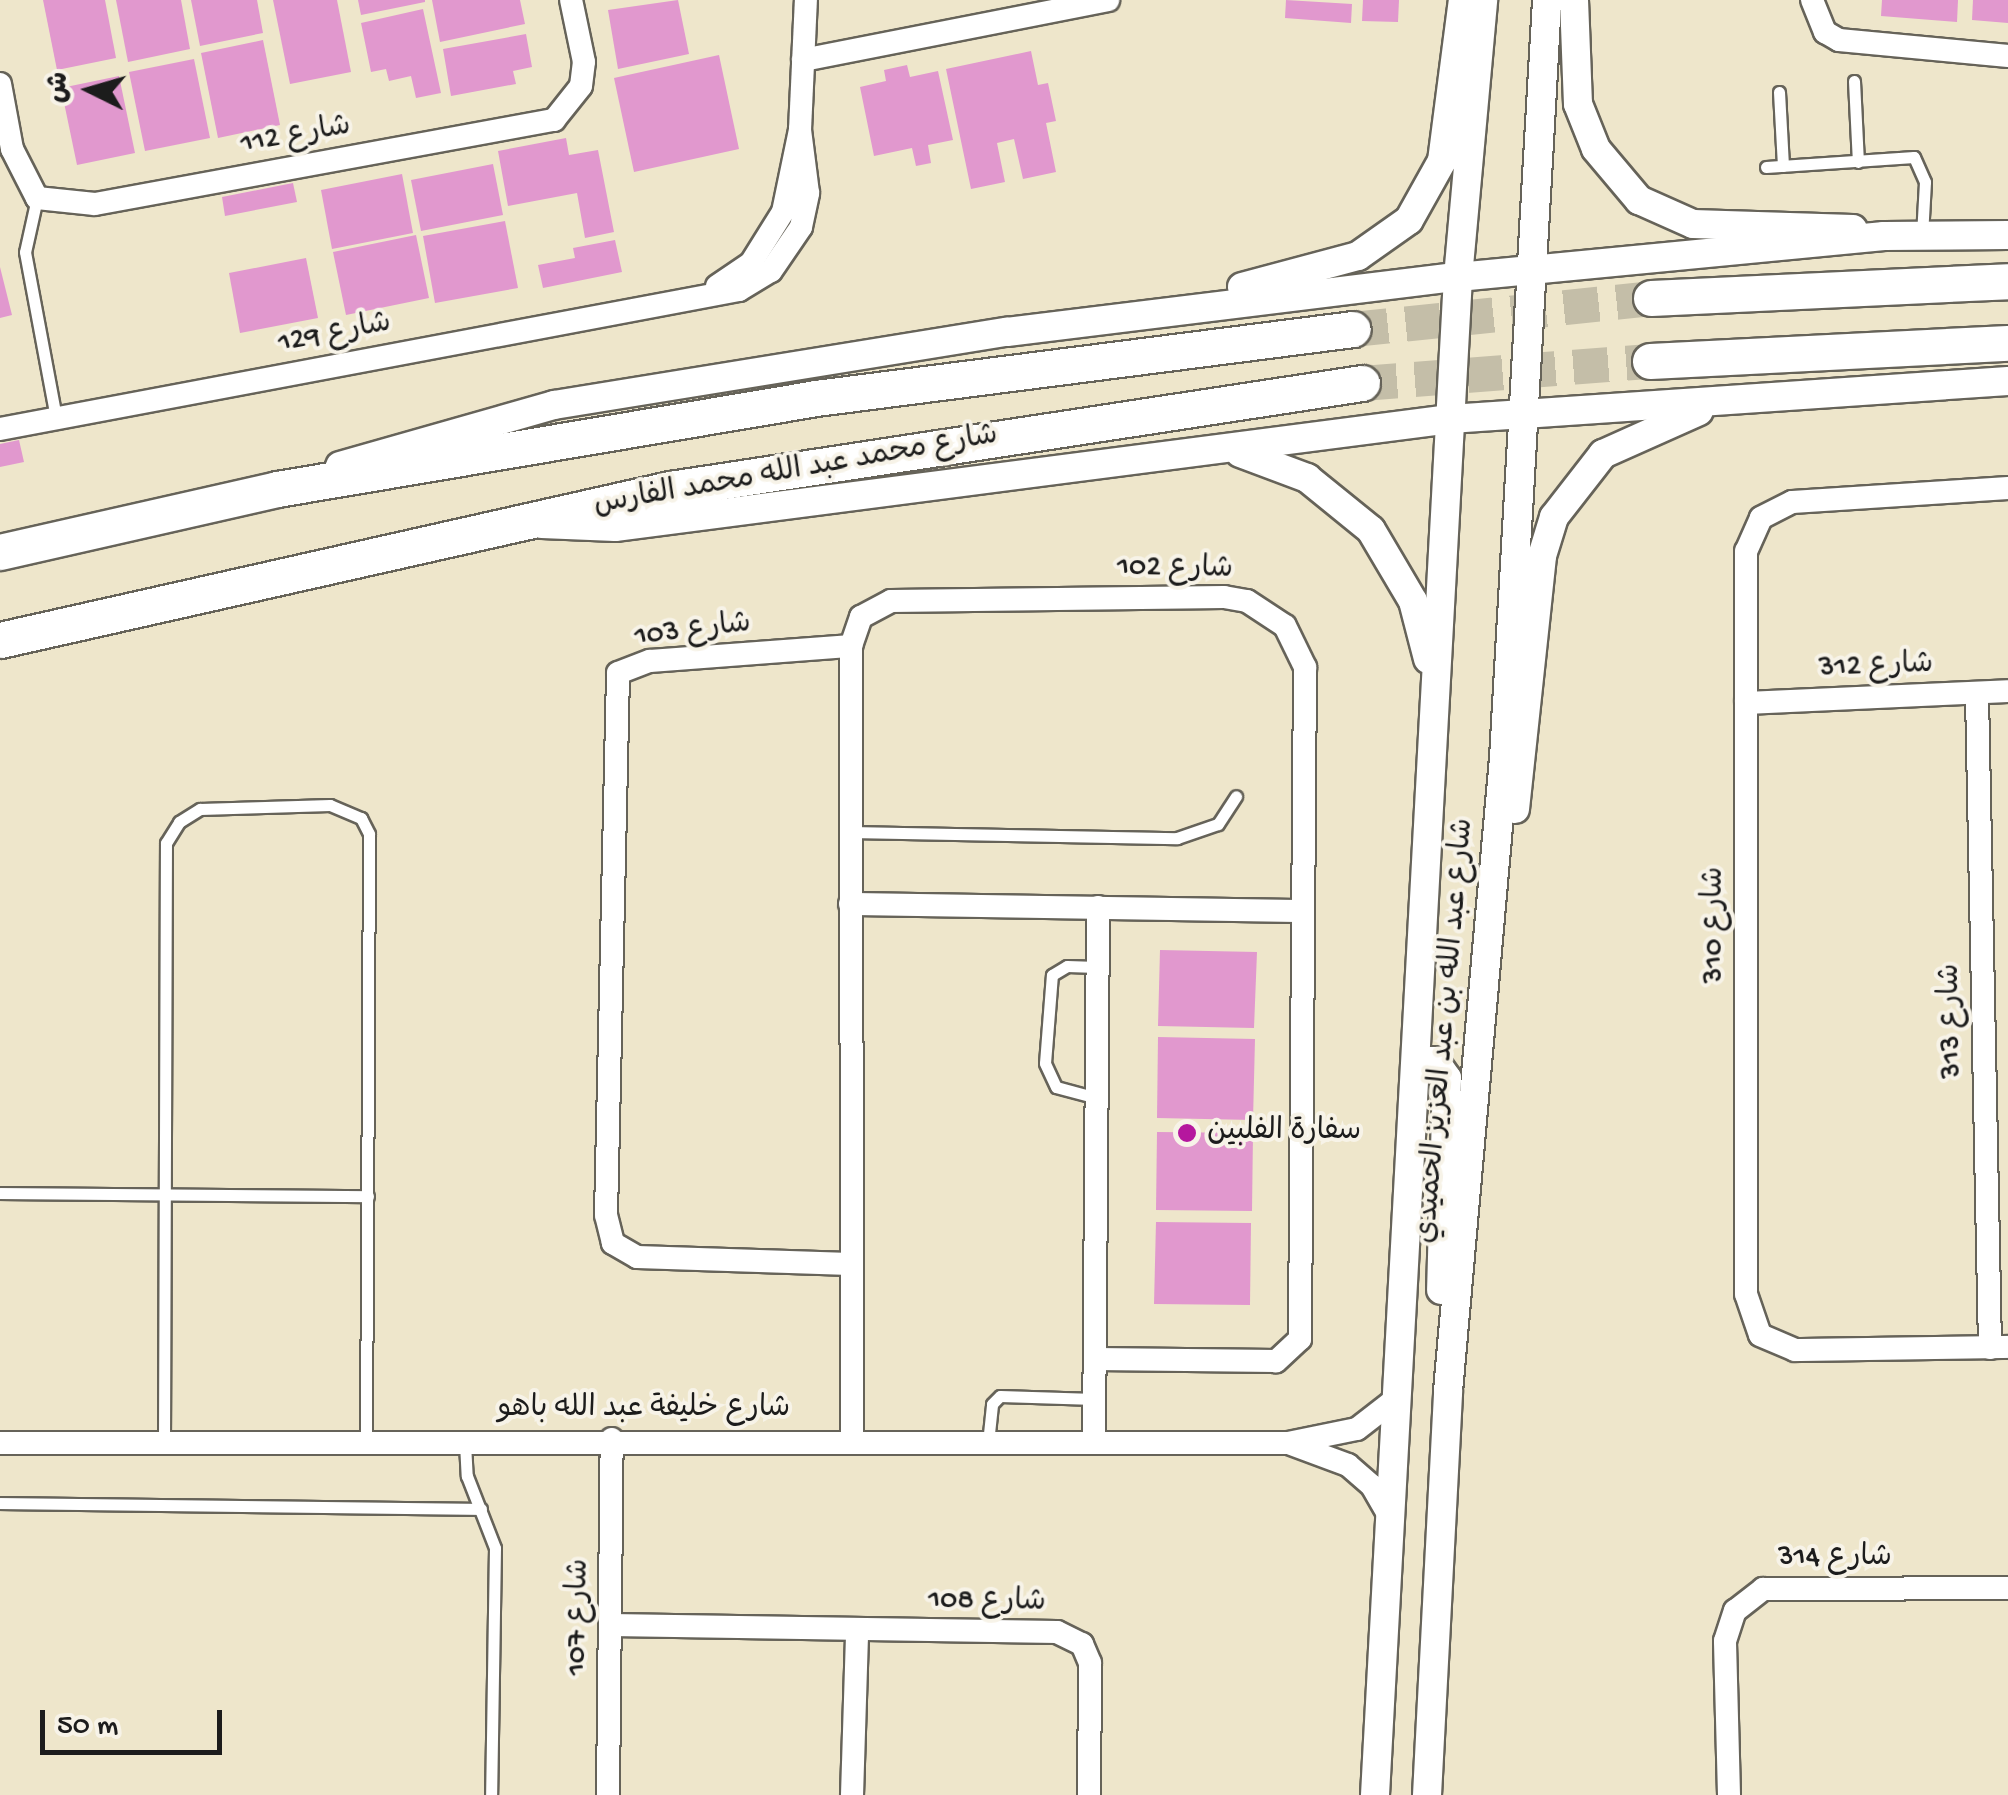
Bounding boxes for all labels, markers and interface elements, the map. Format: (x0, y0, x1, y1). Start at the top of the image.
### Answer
north arrow (40, 40, 140, 140)
text: ش (42, 71, 77, 104)
street label: شارع 112 (238, 110, 354, 164)
street label: شارع 129 (276, 306, 394, 364)
street label: شارع محمد عبد الله محمد الفارس (591, 419, 1001, 525)
street label: شارع 102 (1117, 551, 1233, 589)
street label: شارع 103 (633, 607, 753, 657)
street label: شارع 312 (1818, 648, 1934, 688)
street label: شارع عبد الله بن عبد العزيز الحميدي (1410, 817, 1484, 1245)
street label: شارع 310 (1698, 867, 1734, 983)
street label: شارع 313 (1934, 963, 1972, 1079)
place label: سفارة الفلبين (1207, 1115, 1361, 1151)
marker: سفارة الفلبين (1176, 1122, 1198, 1144)
street label: شارع خليفة عبد الله باهو (498, 1392, 790, 1428)
street label: شارع 314 (1778, 1541, 1892, 1577)
street label: شارع 107 (561, 1558, 599, 1676)
street label: شارع 108 (928, 1584, 1046, 1622)
scale bar (45, 1690, 228, 1752)
text: 50 m (57, 1710, 118, 1745)

